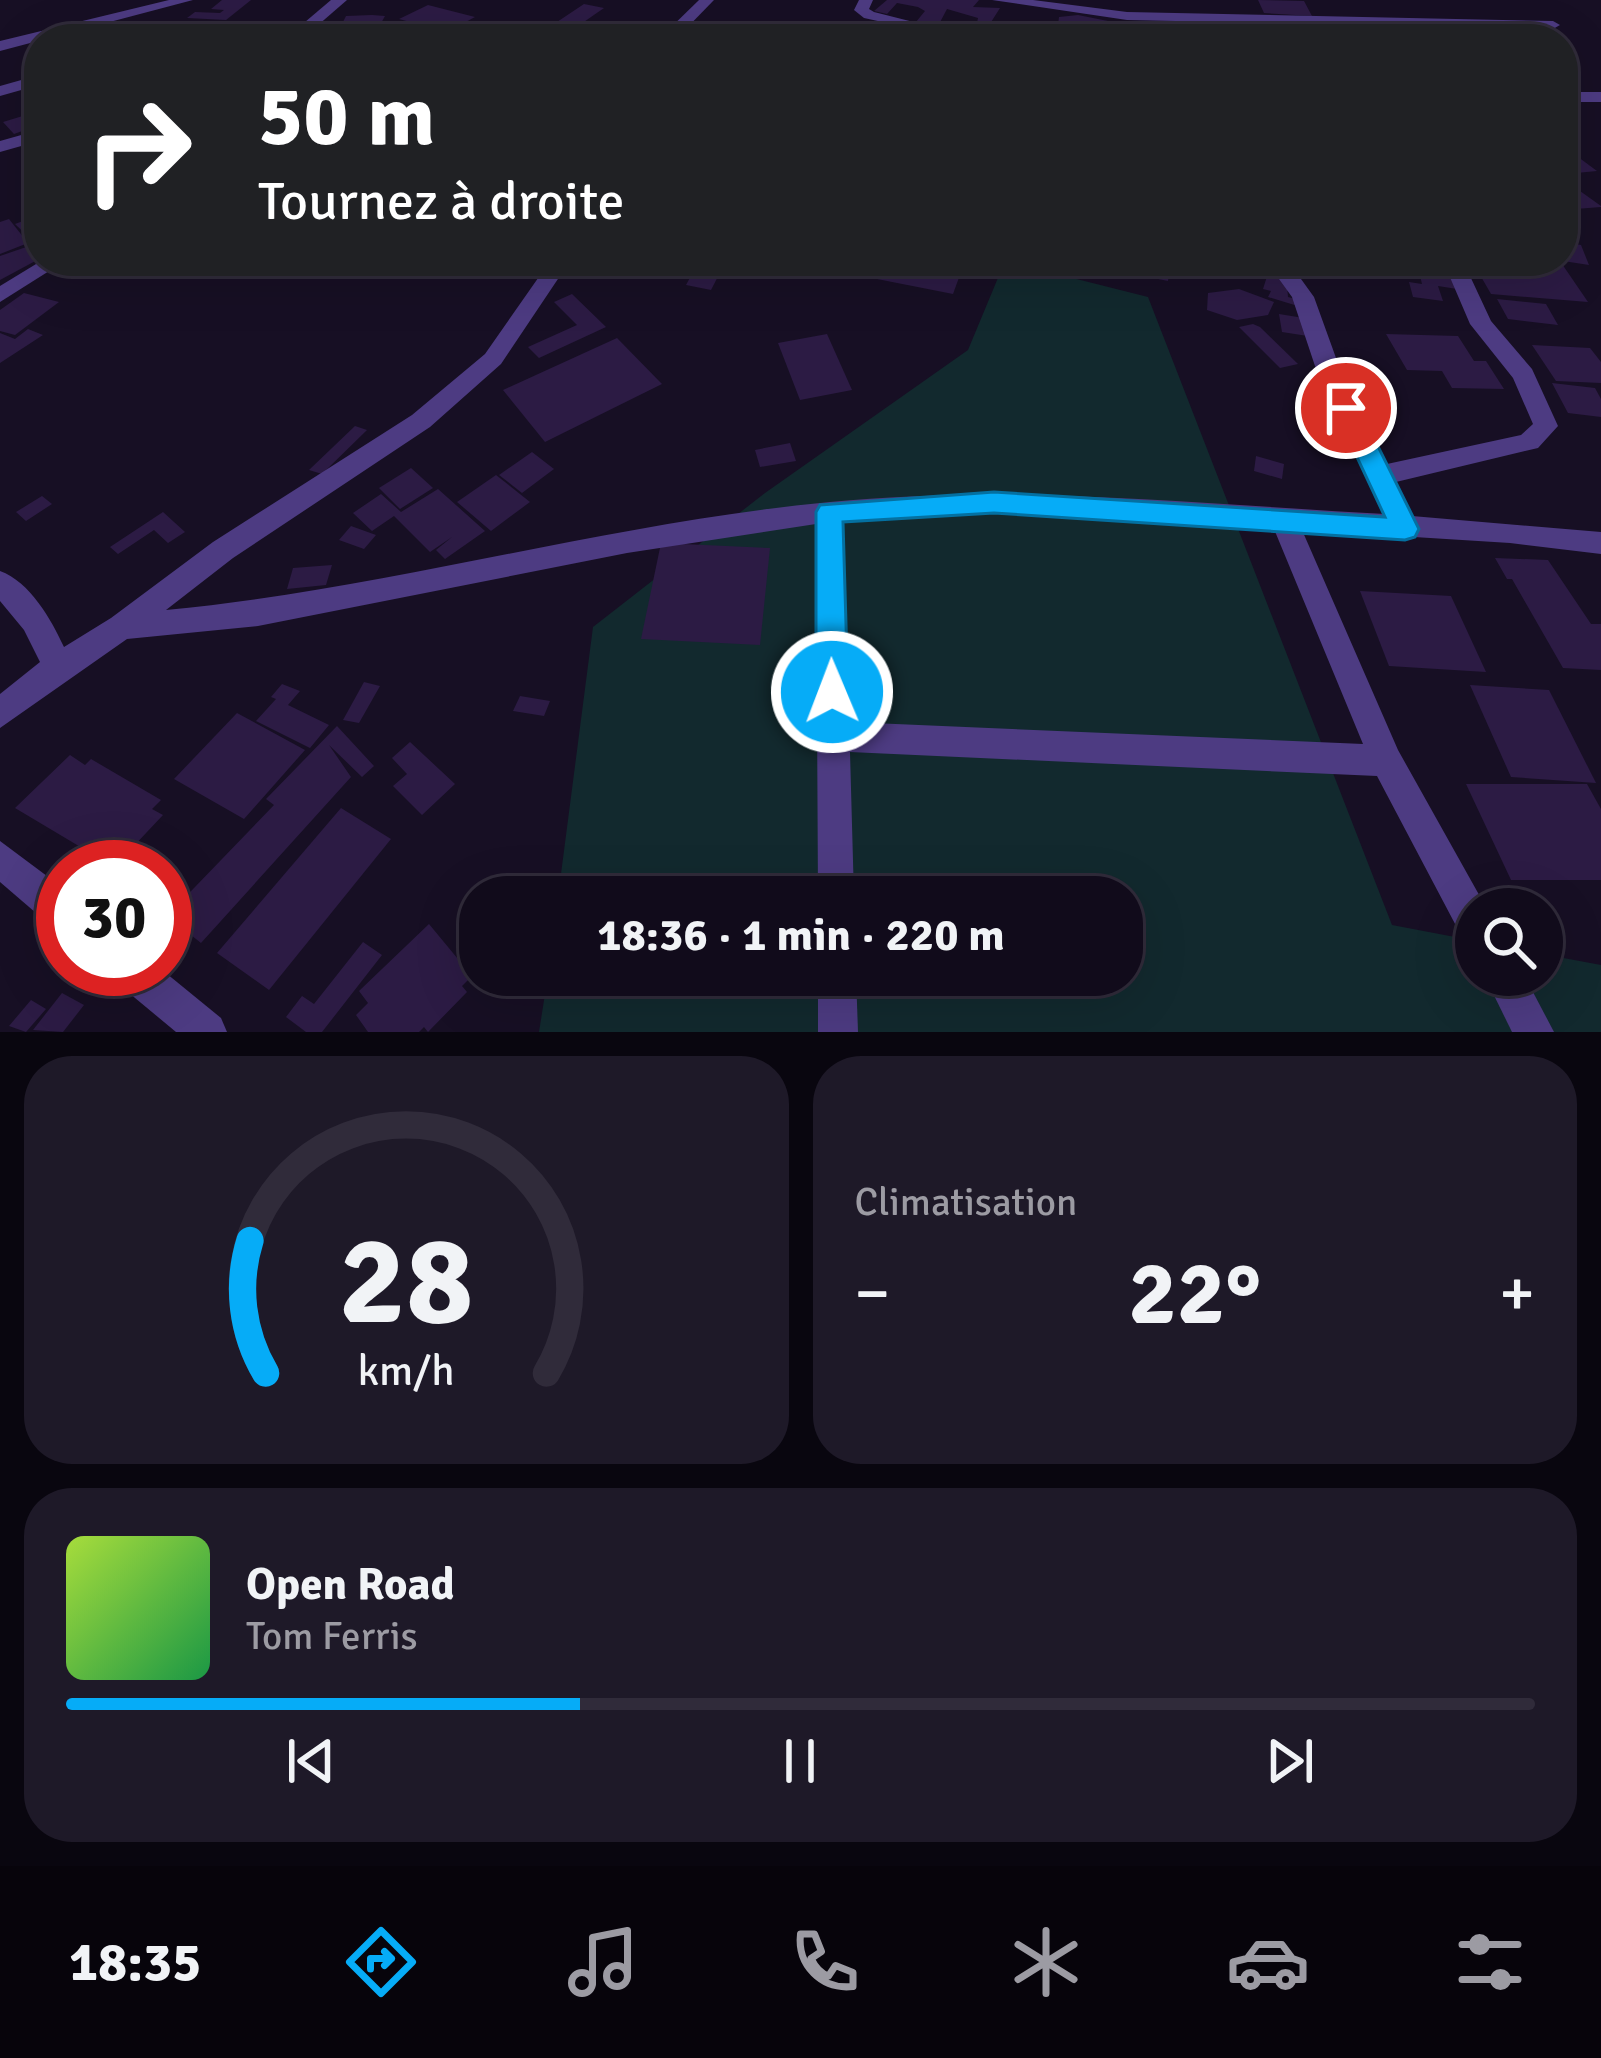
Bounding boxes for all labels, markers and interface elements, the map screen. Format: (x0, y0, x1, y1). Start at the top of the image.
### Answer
text: 50 m (258, 65, 435, 169)
icon: right (60, 72, 216, 228)
text: Tournez à droite (258, 168, 625, 235)
pin (1295, 357, 1397, 459)
icon: arrive (1313, 375, 1379, 441)
position arrow (769, 629, 895, 755)
speed limit sign: 30 (36, 840, 192, 996)
map controls (1455, 888, 1563, 996)
button: search (1455, 888, 1563, 996)
text: 18:36 · 1 min · 220 m (597, 908, 1005, 963)
text: Climatisation (855, 1178, 1077, 1226)
text: 28 (339, 1205, 474, 1358)
text: 22° (1128, 1238, 1261, 1349)
text: − (855, 1253, 890, 1334)
text: + (1499, 1253, 1535, 1334)
text: km/h (358, 1345, 455, 1398)
text: Open Road (246, 1557, 455, 1612)
text: Tom Ferris (246, 1612, 418, 1660)
icon: previous (278, 1728, 344, 1794)
icon: pause (767, 1728, 833, 1794)
icon: next (1257, 1728, 1323, 1794)
icon: directions (339, 1920, 423, 2004)
icon: music (561, 1920, 645, 2004)
icon: phone (783, 1920, 867, 2004)
icon: climate (1004, 1920, 1088, 2004)
icon: car (1226, 1920, 1310, 2004)
icon: filters (1448, 1920, 1532, 2004)
text: 18:35 (69, 1929, 201, 1996)

